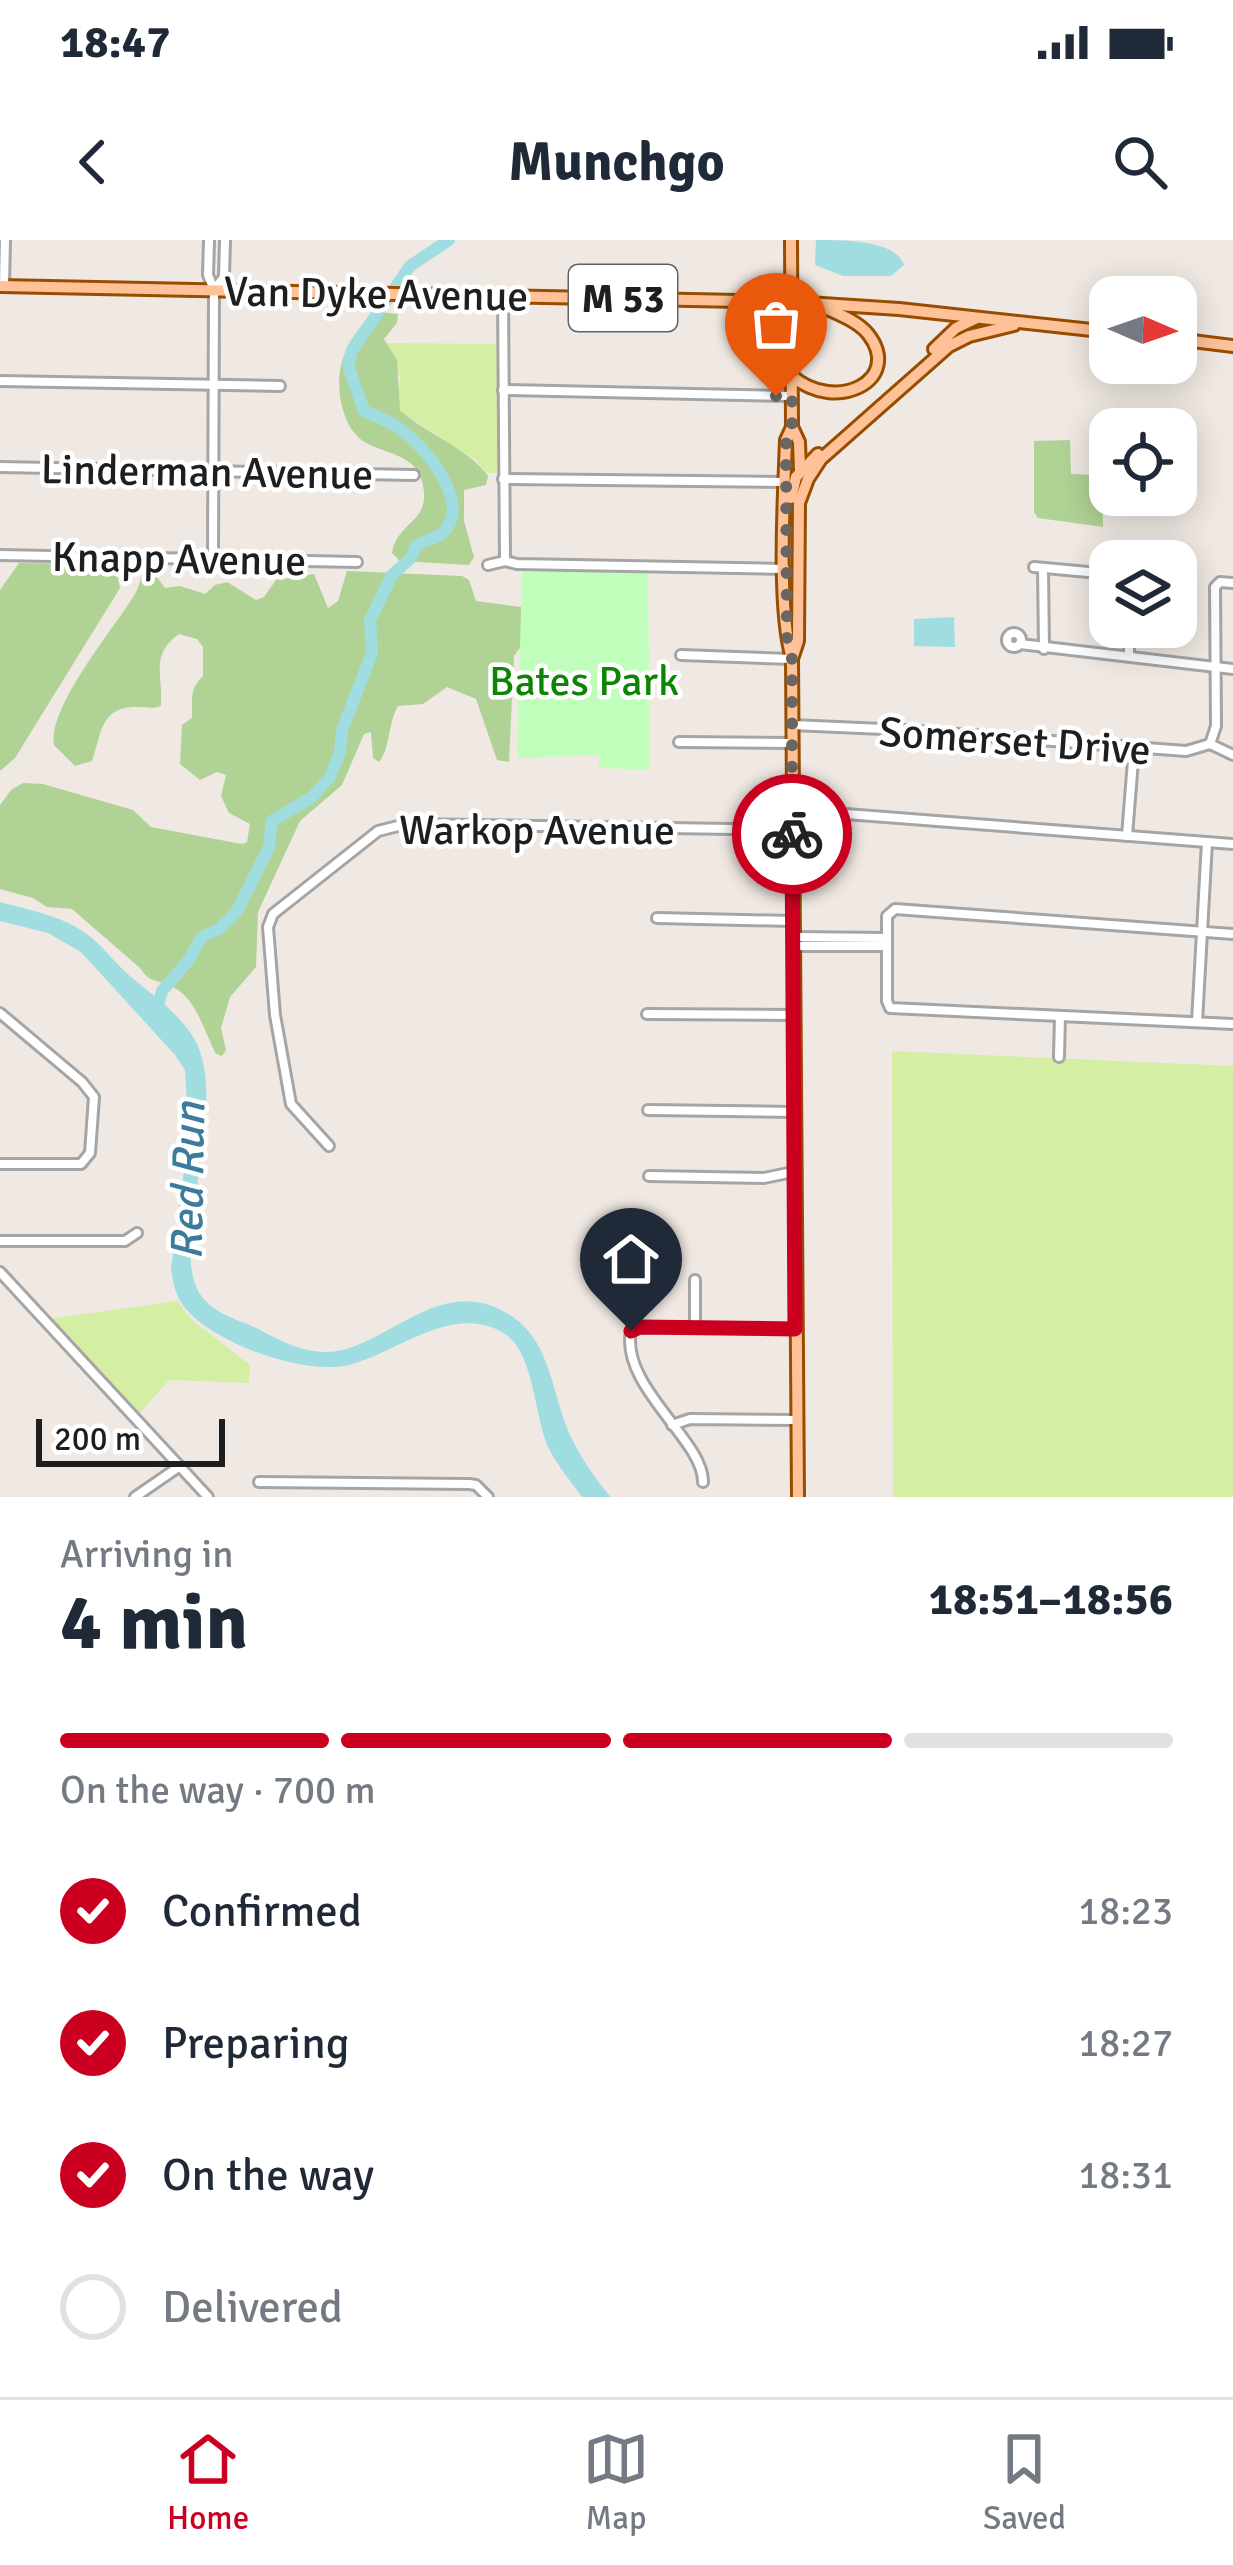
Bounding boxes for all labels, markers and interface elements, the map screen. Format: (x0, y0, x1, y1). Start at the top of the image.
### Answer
text: 18:47 (60, 15, 170, 70)
icon: back (60, 129, 126, 195)
text: Munchgo (508, 129, 725, 196)
icon: search (1107, 129, 1173, 195)
road number: M 53 (569, 265, 677, 331)
street label: Van Dyke Avenue (223, 266, 529, 323)
pin (725, 273, 827, 396)
north arrow (1089, 276, 1197, 384)
map controls (1089, 276, 1197, 648)
icon: bag (743, 291, 809, 357)
button: locate (1089, 408, 1197, 516)
street label: Linderman Avenue (40, 444, 374, 501)
street label: Knapp Avenue (51, 532, 307, 587)
button: layers (1089, 540, 1197, 648)
park label: Bates Park (489, 656, 679, 707)
street label: Somerset Drive (877, 707, 1153, 776)
courier (732, 774, 852, 894)
icon: bike (759, 801, 825, 867)
street label: Warkop Avenue (399, 805, 675, 856)
water label: Red Run (160, 1100, 217, 1260)
pin (580, 1208, 682, 1331)
icon: home (598, 1226, 664, 1292)
scale bar (36, 1413, 225, 1466)
text: 200 m (54, 1419, 141, 1460)
text: Arriving in (60, 1530, 234, 1578)
text: 18:51–18:56 (929, 1572, 1173, 1627)
text: 4 min (60, 1575, 248, 1671)
text: On the way · 700 m (60, 1766, 376, 1814)
icon: check (60, 1878, 126, 1944)
text: Confirmed (162, 1884, 362, 1939)
text: 18:23 (1078, 1887, 1173, 1935)
icon: check (60, 2010, 126, 2076)
text: Preparing (162, 2016, 350, 2071)
text: 18:27 (1078, 2019, 1173, 2067)
icon: check (60, 2142, 126, 2208)
text: On the way (162, 2148, 374, 2203)
text: 18:31 (1078, 2151, 1173, 2199)
text: Delivered (162, 2280, 343, 2335)
tab: Home (167, 2426, 249, 2539)
tab: Map (583, 2426, 649, 2539)
tab: Saved (983, 2426, 1066, 2539)

